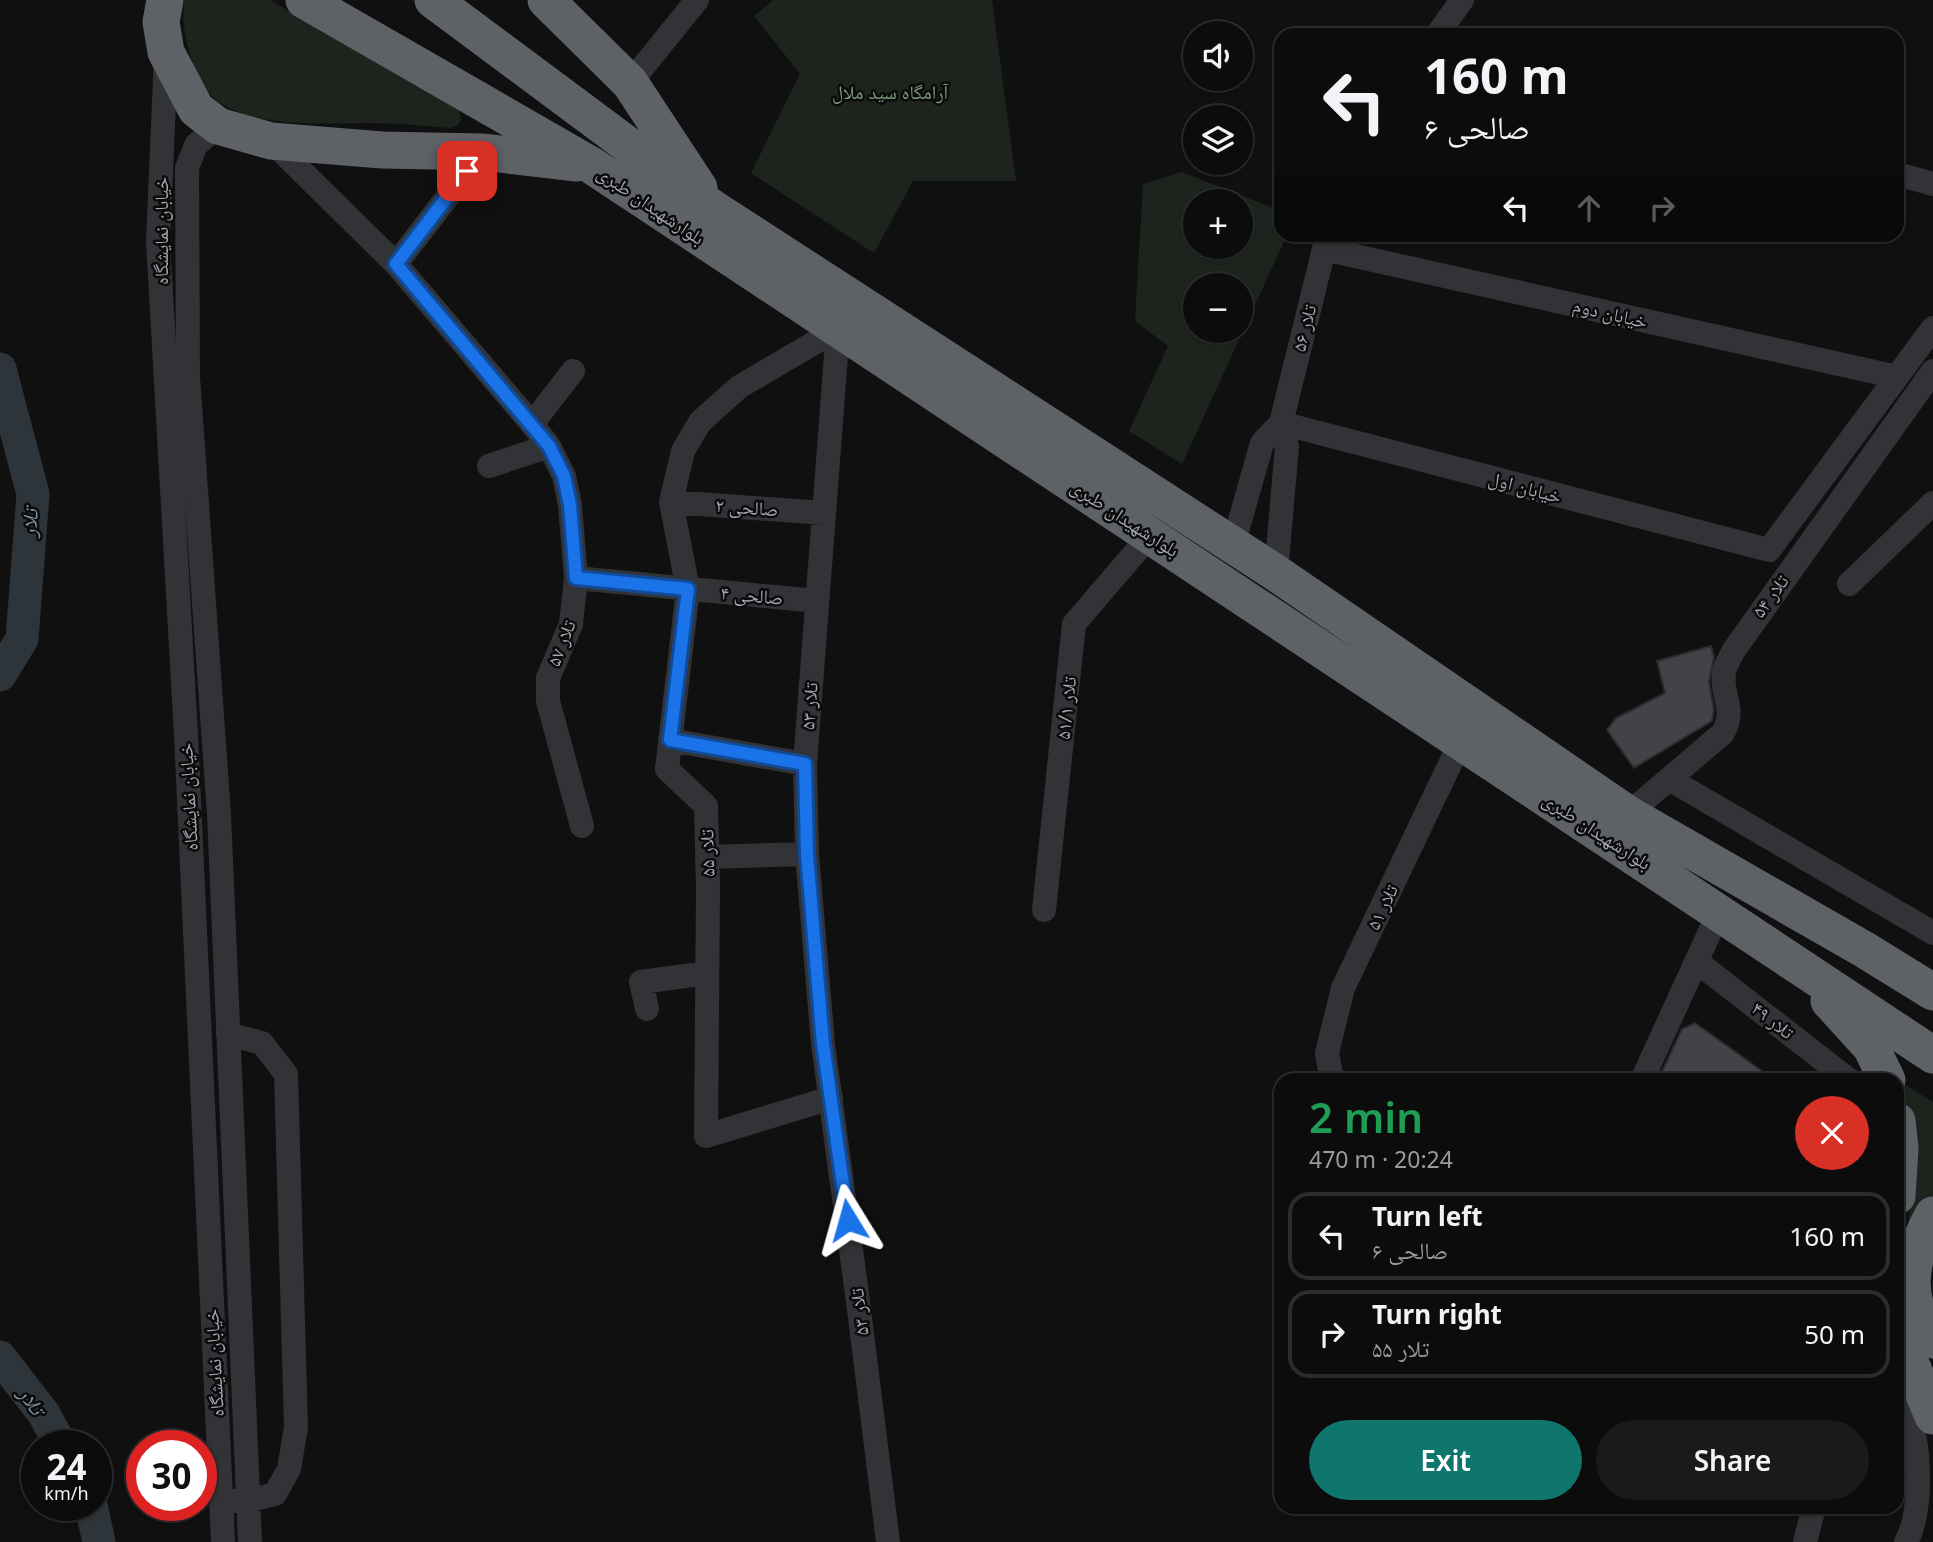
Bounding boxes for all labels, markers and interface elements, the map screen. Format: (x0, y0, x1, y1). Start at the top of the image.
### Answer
map controls (1183, 21, 1253, 343)
button: sound (1183, 21, 1253, 91)
text: 160 m (1424, 42, 1569, 108)
icon: left (1309, 56, 1400, 147)
park label: آرامگاه سید ملال (832, 79, 949, 105)
button: layers (1183, 105, 1253, 175)
text: صالحی ۶ (1424, 105, 1530, 148)
pin (437, 141, 497, 201)
icon: arrive (448, 152, 486, 190)
street label: بلوارشهیدان طبری (592, 159, 710, 251)
street label: خیابان نمایشگاه (148, 177, 174, 285)
button: + (1183, 189, 1253, 259)
icon: left (1497, 189, 1535, 227)
icon: ahead (1570, 189, 1608, 227)
icon: right (1643, 189, 1681, 227)
button: − (1183, 273, 1253, 343)
street label: خیابان دوم (1570, 292, 1650, 335)
street label: تلار ۵۶ (1286, 301, 1322, 354)
street label: خیابان اول (1486, 465, 1564, 509)
street label: بلوارشهیدان طبری (1066, 473, 1184, 563)
street label: صالحی ۲ (715, 492, 779, 522)
water label: تلار (14, 503, 44, 540)
street label: تلار ۵۴ (1746, 569, 1795, 623)
street label: صالحی ۴ (720, 579, 784, 611)
street label: تلار ۵۷ (540, 616, 582, 670)
street label: تلار ۵۱/۱ (1050, 675, 1082, 741)
street label: تلار ۵۳ (794, 681, 824, 731)
street label: خیابان نمایشگاه (172, 742, 204, 852)
street label: بلوارشهیدان طبری (1538, 786, 1656, 876)
street label: تلار ۵۵ (693, 828, 721, 877)
street label: تلار ۵۱ (1360, 880, 1404, 934)
street label: تلار ۴۹ (1746, 995, 1800, 1045)
text: 2 min (1309, 1088, 1423, 1145)
button: close (1795, 1096, 1869, 1170)
text: 470 m · 20:24 (1309, 1143, 1453, 1175)
position arrow (811, 1183, 885, 1257)
text: Turn left (1372, 1198, 1483, 1234)
icon: left (1313, 1217, 1351, 1255)
text: 160 m (1789, 1218, 1865, 1254)
text: صالحی ۶ (1372, 1234, 1448, 1266)
street label: تلار ۵۳ (843, 1286, 875, 1337)
text: Turn right (1372, 1296, 1502, 1332)
street label: خیابان نمایشگاه (198, 1308, 230, 1418)
icon: right (1313, 1315, 1351, 1353)
text: 50 m (1804, 1316, 1865, 1352)
text: تلار ۵۵ (1372, 1332, 1429, 1364)
water label: تلار (11, 1379, 54, 1424)
button: Exit (1309, 1420, 1582, 1500)
button: Share (1596, 1420, 1869, 1500)
speed limit sign: 30 (126, 1430, 217, 1521)
text: 24 (46, 1443, 87, 1490)
text: km/h (44, 1481, 89, 1505)

